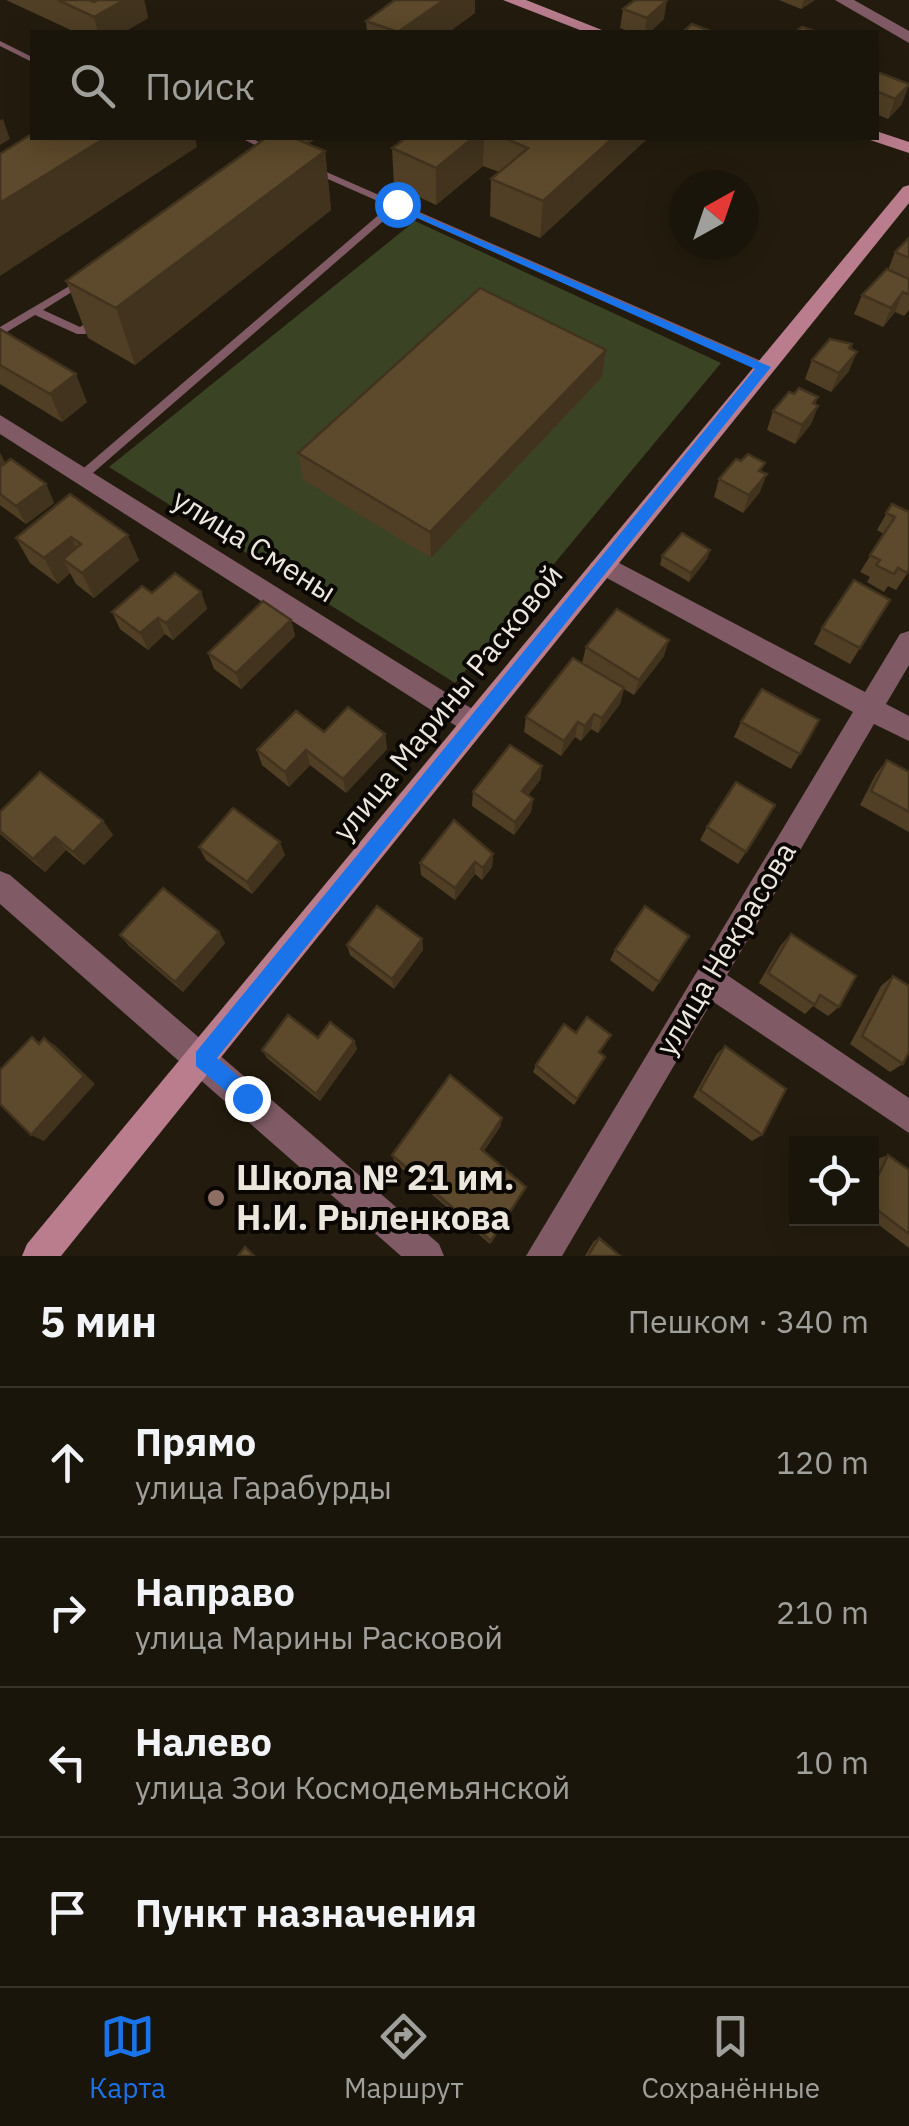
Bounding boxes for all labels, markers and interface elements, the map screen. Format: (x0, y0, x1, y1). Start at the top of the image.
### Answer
search box (30, 30, 879, 140)
icon: search (65, 58, 120, 113)
text: Поиск (145, 61, 255, 110)
north arrow (669, 170, 759, 260)
route start (375, 182, 421, 228)
street label: улица Смены (166, 479, 344, 610)
street label: улица Марины Расковой (323, 556, 571, 848)
street label: улица Некрасова (646, 834, 804, 1062)
route end (225, 1076, 271, 1122)
map controls (789, 1136, 879, 1226)
button: locate (789, 1136, 879, 1226)
place label: Школа № 21 им. Н.И. Рыленкова (236, 1154, 515, 1240)
marker: Школа № 21 им. Н.И. Рыленкова (205, 1187, 227, 1209)
text: 5 мин (40, 1294, 157, 1349)
text: Пешком · 340 m (628, 1300, 869, 1342)
text: Прямо (135, 1417, 256, 1466)
icon: ahead (40, 1435, 95, 1490)
text: 120 m (776, 1441, 869, 1483)
text: улица Гарабурды (135, 1466, 392, 1508)
text: Направо (135, 1567, 295, 1616)
icon: right (40, 1585, 95, 1640)
text: 210 m (776, 1591, 869, 1633)
text: улица Марины Расковой (135, 1616, 503, 1658)
text: Налево (135, 1717, 272, 1766)
icon: left (40, 1735, 95, 1790)
text: 10 m (795, 1741, 869, 1783)
text: улица Зои Космодемьянской (135, 1766, 570, 1808)
icon: arrive (40, 1885, 95, 1940)
text: Пункт назначения (135, 1888, 477, 1937)
tab: Карта (89, 2009, 166, 2106)
tab: Маршрут (344, 2009, 464, 2106)
tab: Сохранённые (642, 2009, 820, 2106)

